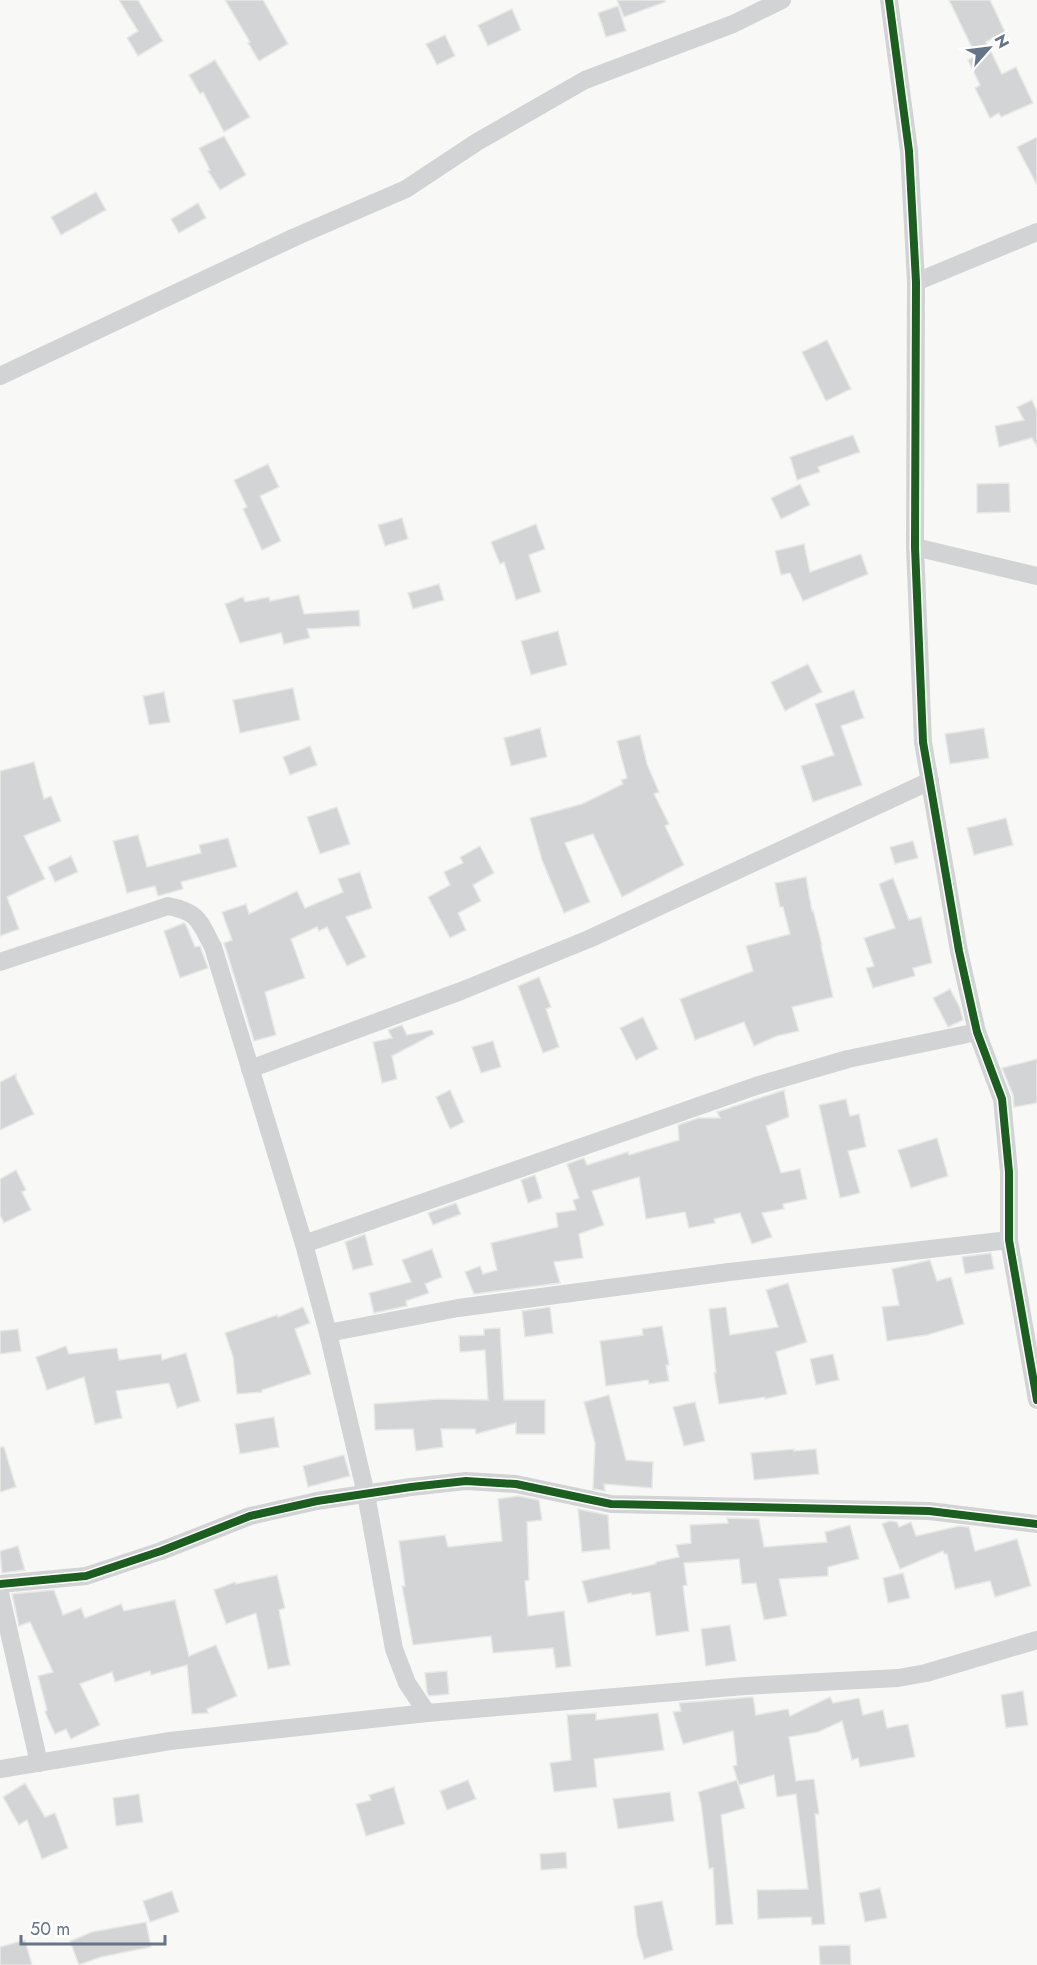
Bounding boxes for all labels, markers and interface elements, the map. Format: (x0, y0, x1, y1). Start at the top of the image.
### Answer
north arrow (959, 18, 1019, 78)
text: N (989, 30, 1015, 52)
scale bar (21, 1908, 165, 1946)
text: 50 m (30, 1916, 70, 1942)

